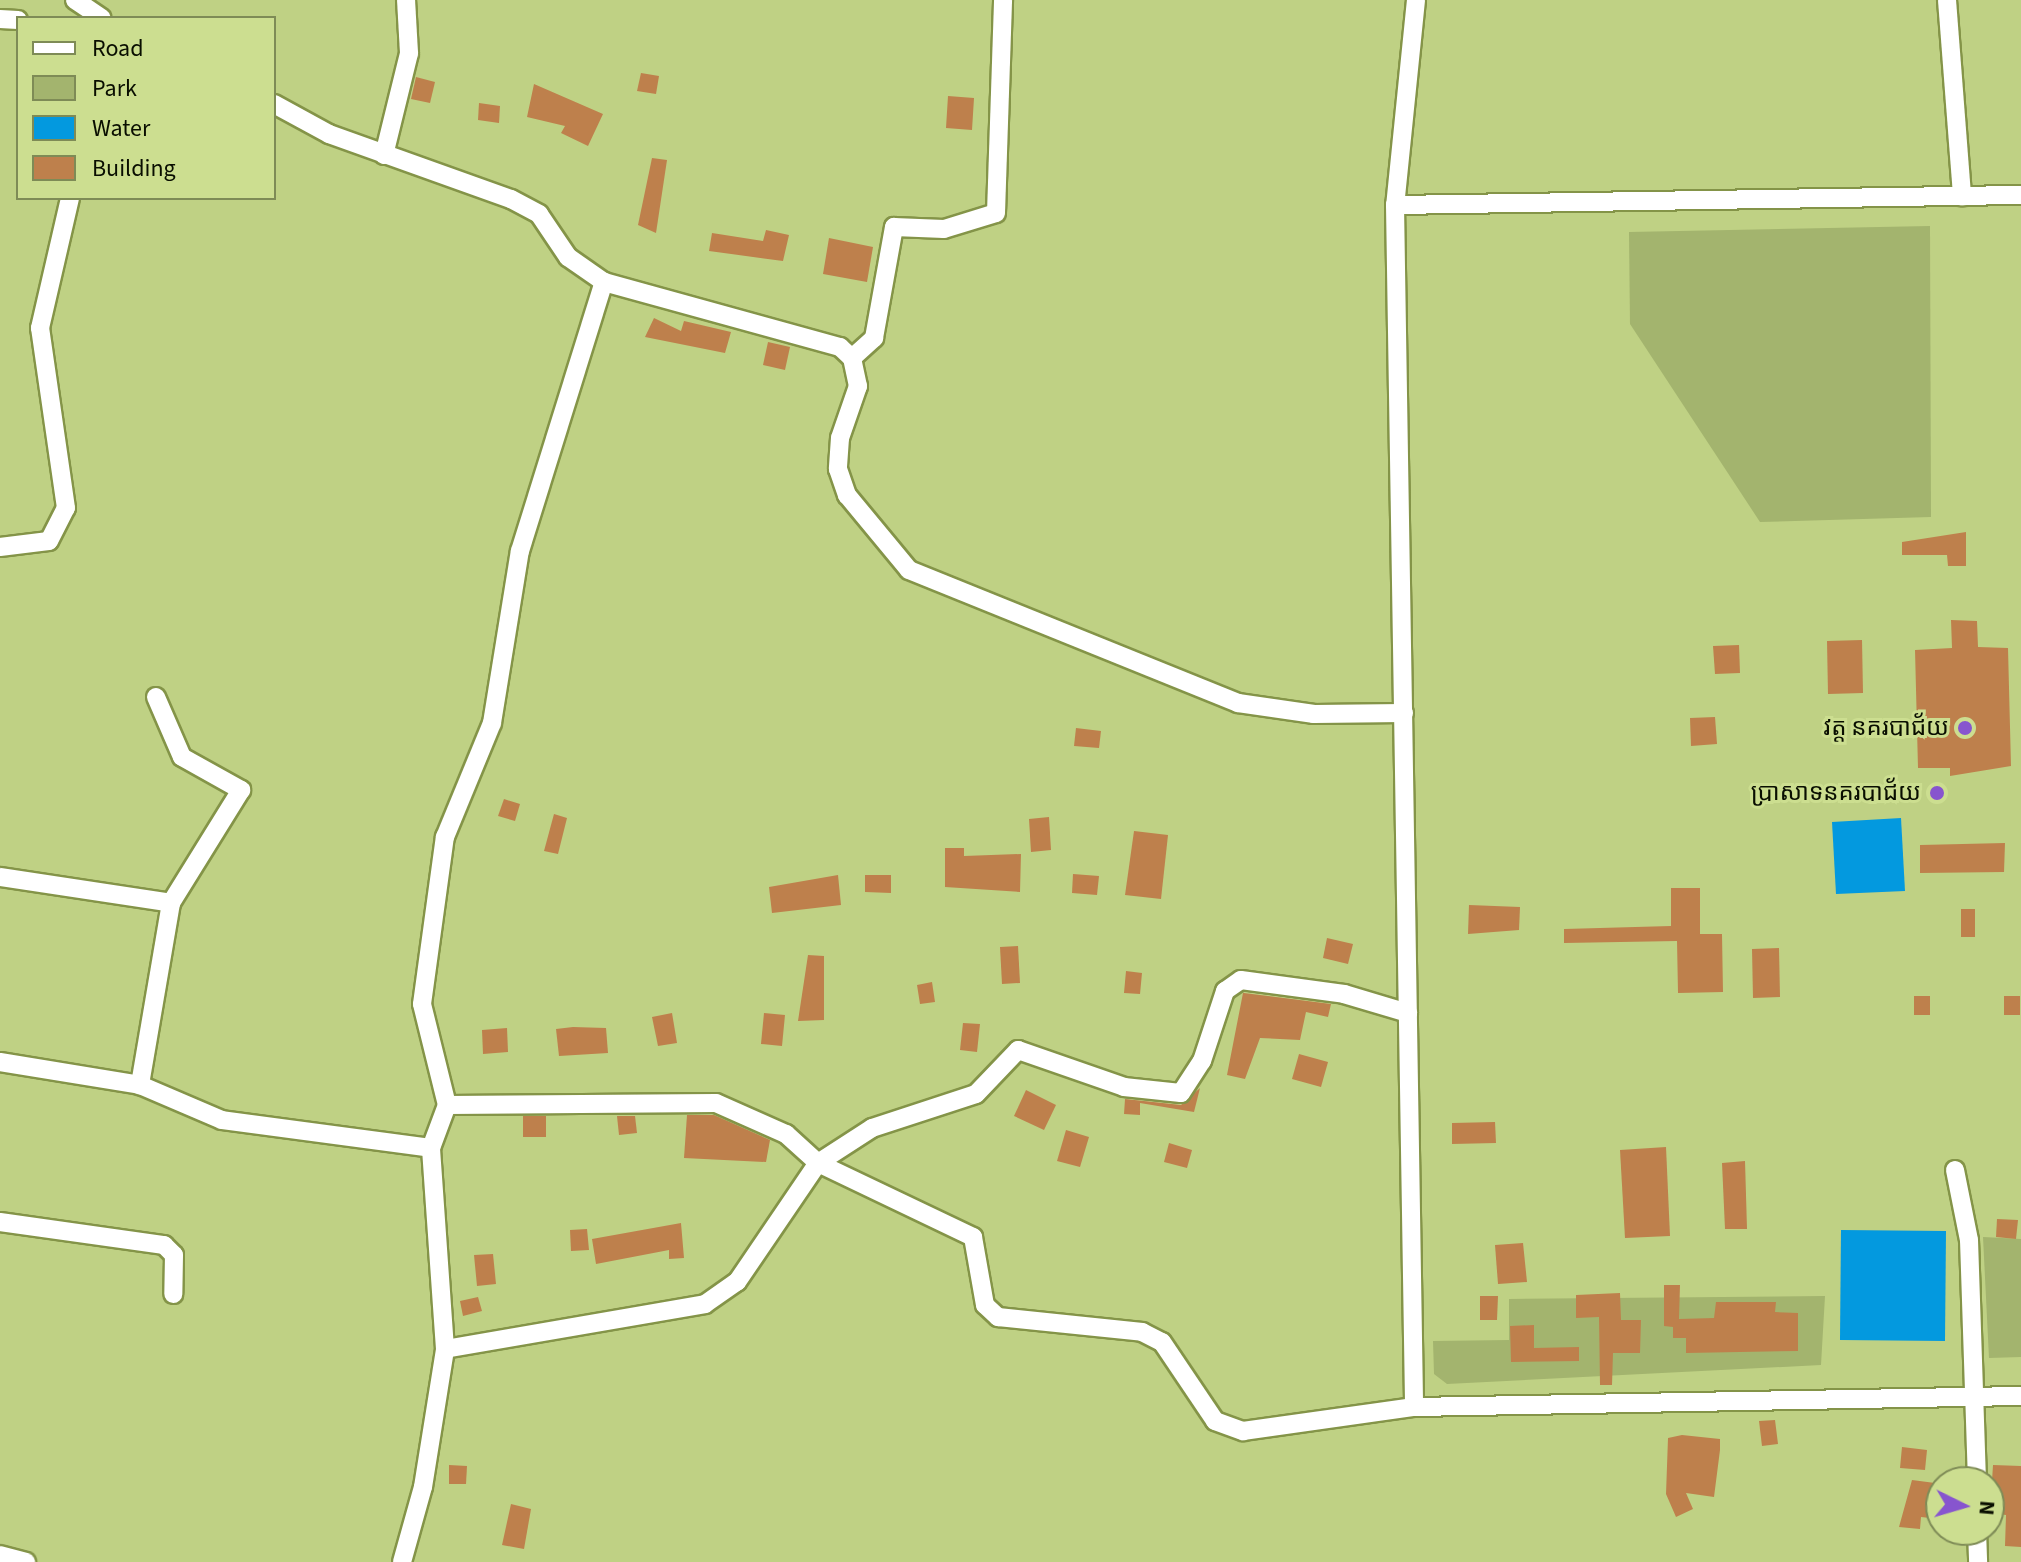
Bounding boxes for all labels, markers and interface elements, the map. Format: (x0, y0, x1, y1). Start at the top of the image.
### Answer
legend (16, 16, 276, 200)
text: Road (92, 31, 144, 66)
text: Park (92, 71, 137, 106)
text: Water (92, 111, 150, 146)
text: Building (92, 151, 176, 186)
place label: វត្ត នគរបាជ័យ (1823, 714, 1949, 742)
marker: វត្ត នគរបាជ័យ (1956, 719, 1974, 737)
place label: ប្រាសាទនគរបាជ័យ (1751, 779, 1921, 807)
marker: ប្រាសាទនគរបាជ័យ (1928, 784, 1946, 802)
north arrow (1925, 1466, 2005, 1546)
text: N (1970, 1499, 2003, 1517)

